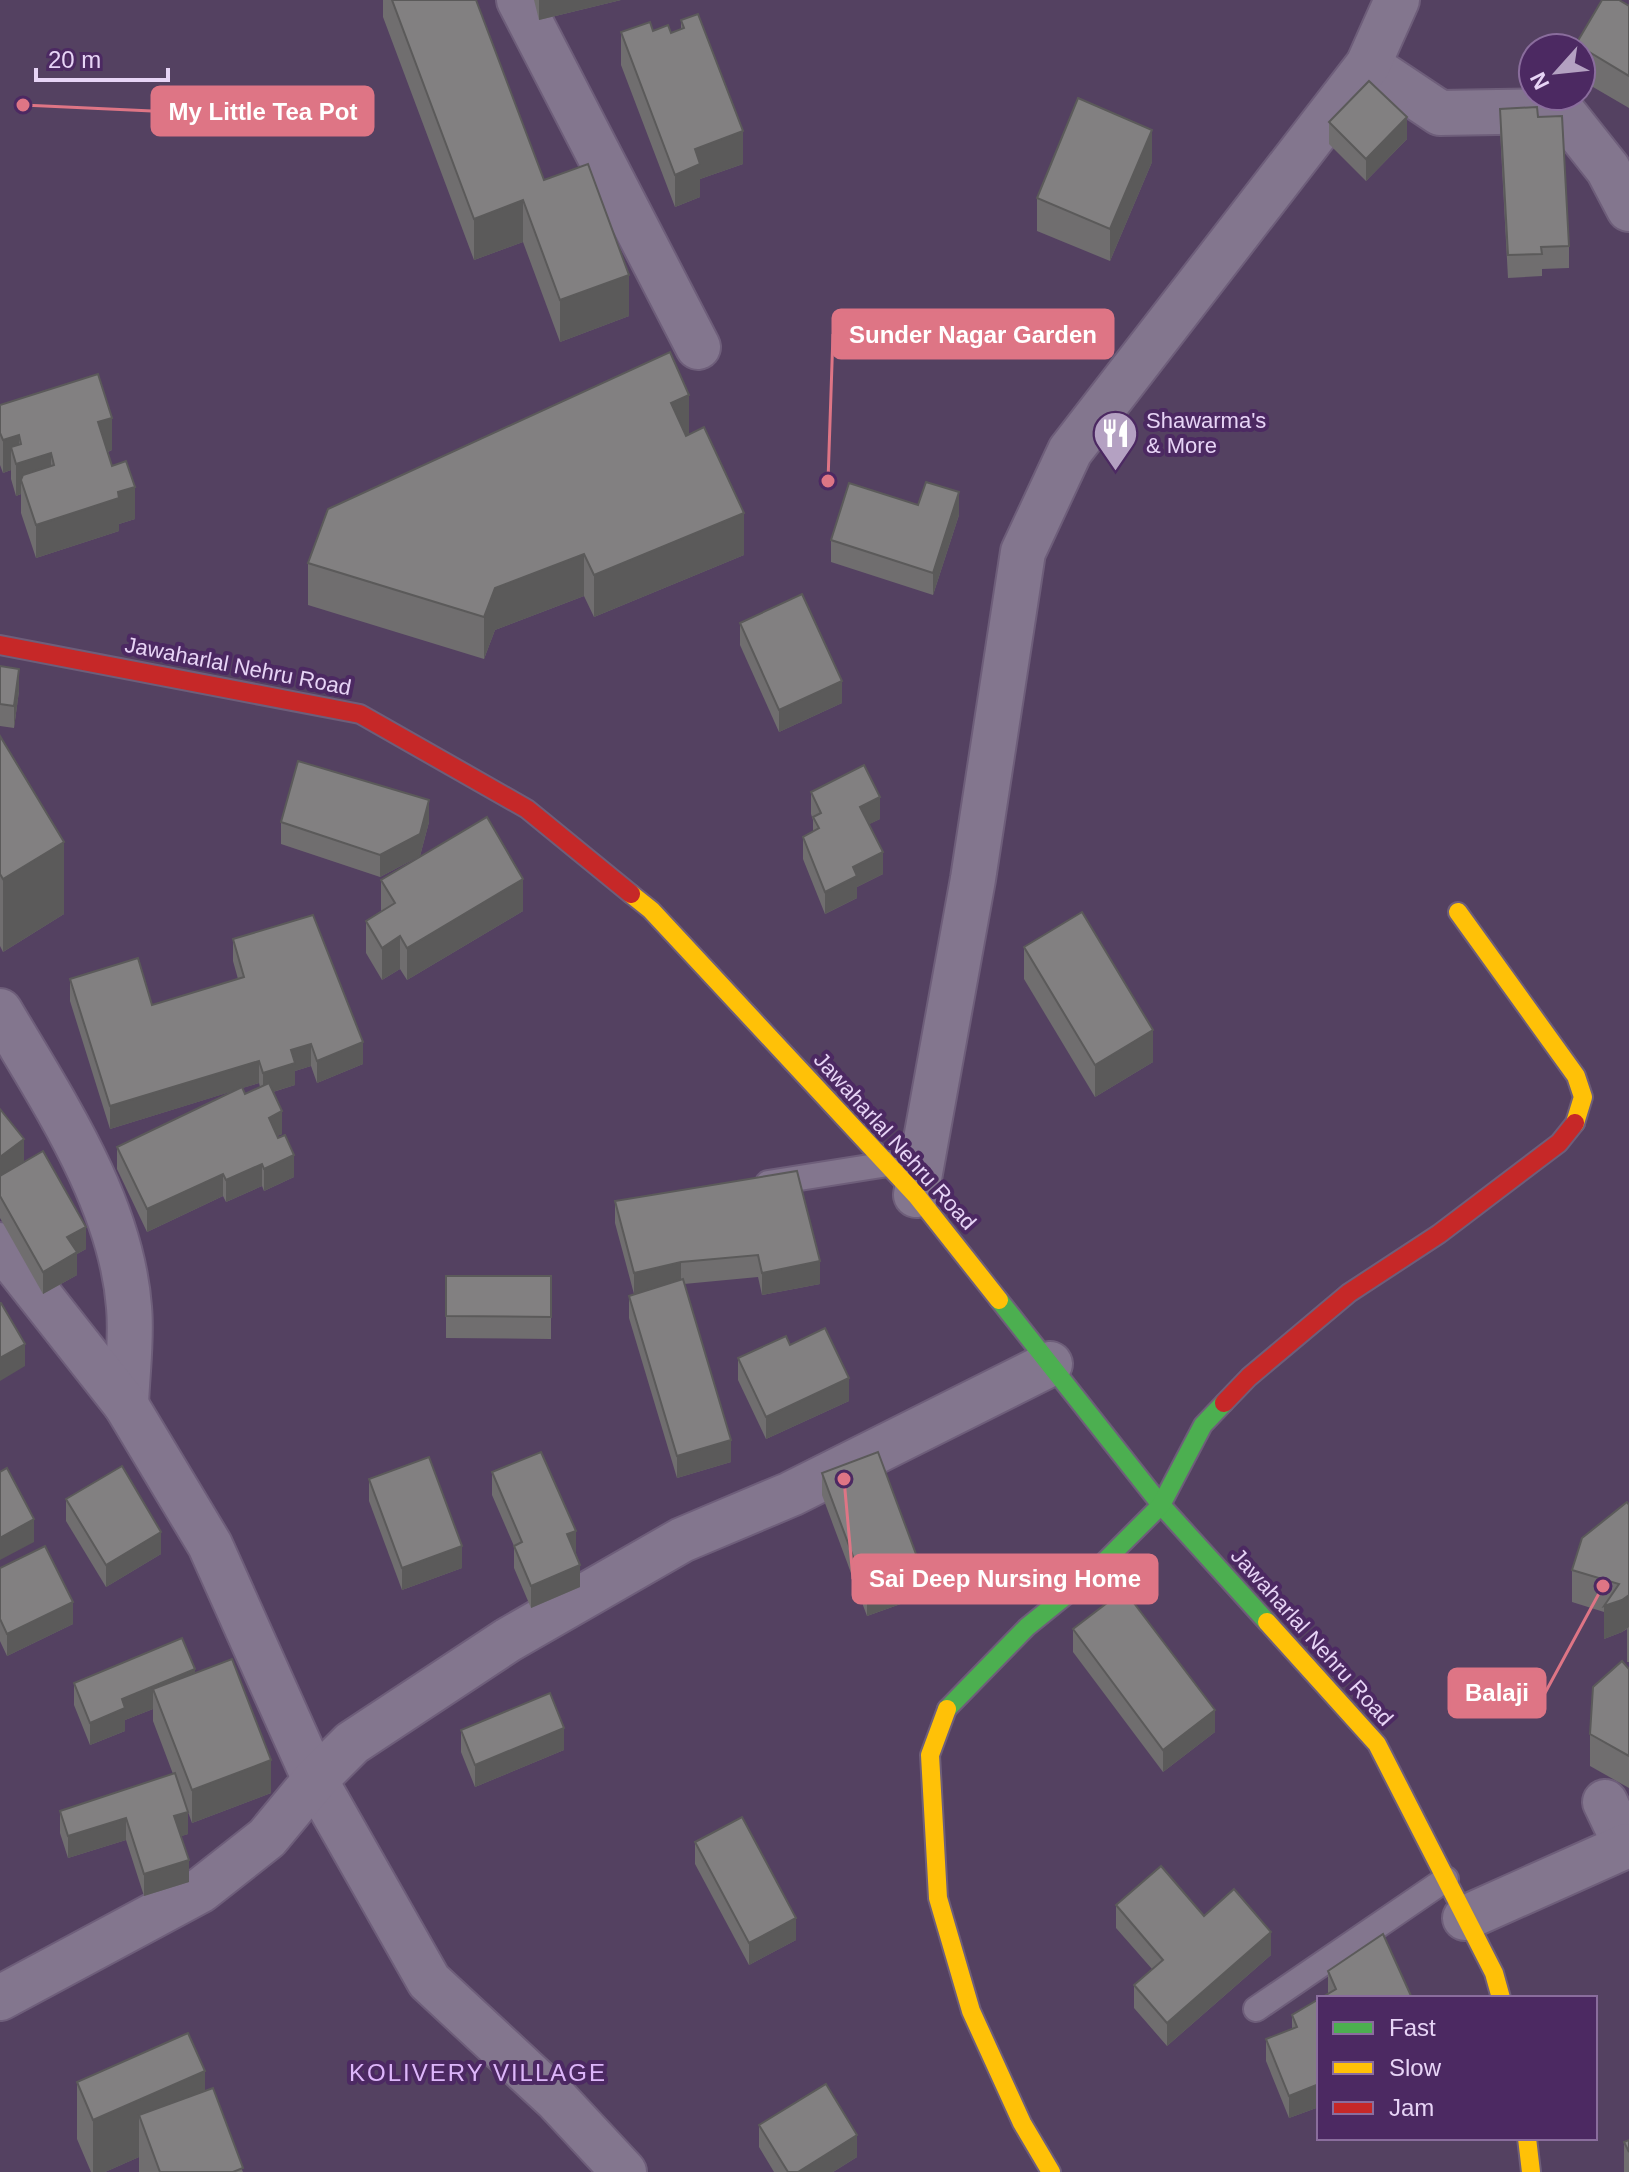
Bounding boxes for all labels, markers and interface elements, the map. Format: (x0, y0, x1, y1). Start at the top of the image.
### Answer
scale bar (36, 32, 168, 82)
north arrow (1517, 32, 1597, 112)
text: 20 m (48, 46, 101, 73)
text: N (1525, 68, 1554, 94)
callout: My Little Tea Pot (152, 87, 373, 135)
text: My Little Tea Pot (169, 98, 357, 125)
callout: Sunder Nagar Garden (833, 310, 1113, 358)
text: Sunder Nagar Garden (849, 321, 1097, 348)
place label: Shawarma's & More (1146, 408, 1266, 458)
restaurant icon: Shawarma's & More (1091, 409, 1139, 472)
street label: Jawaharlal Nehru Road (123, 632, 353, 700)
street label: Jawaharlal Nehru Road (809, 1047, 981, 1235)
street label: Jawaharlal Nehru Road (1226, 1543, 1398, 1731)
callout: Sai Deep Nursing Home (853, 1555, 1157, 1603)
text: Sai Deep Nursing Home (869, 1565, 1141, 1592)
callout: Balaji (1449, 1669, 1545, 1717)
text: Balaji (1465, 1679, 1529, 1706)
legend (1317, 1996, 1597, 2140)
text: Fast (1389, 2014, 1436, 2041)
text: Slow (1389, 2054, 1442, 2081)
district label: KOLIVERY VILLAGE (349, 2059, 607, 2086)
text: Jam (1389, 2094, 1434, 2121)

